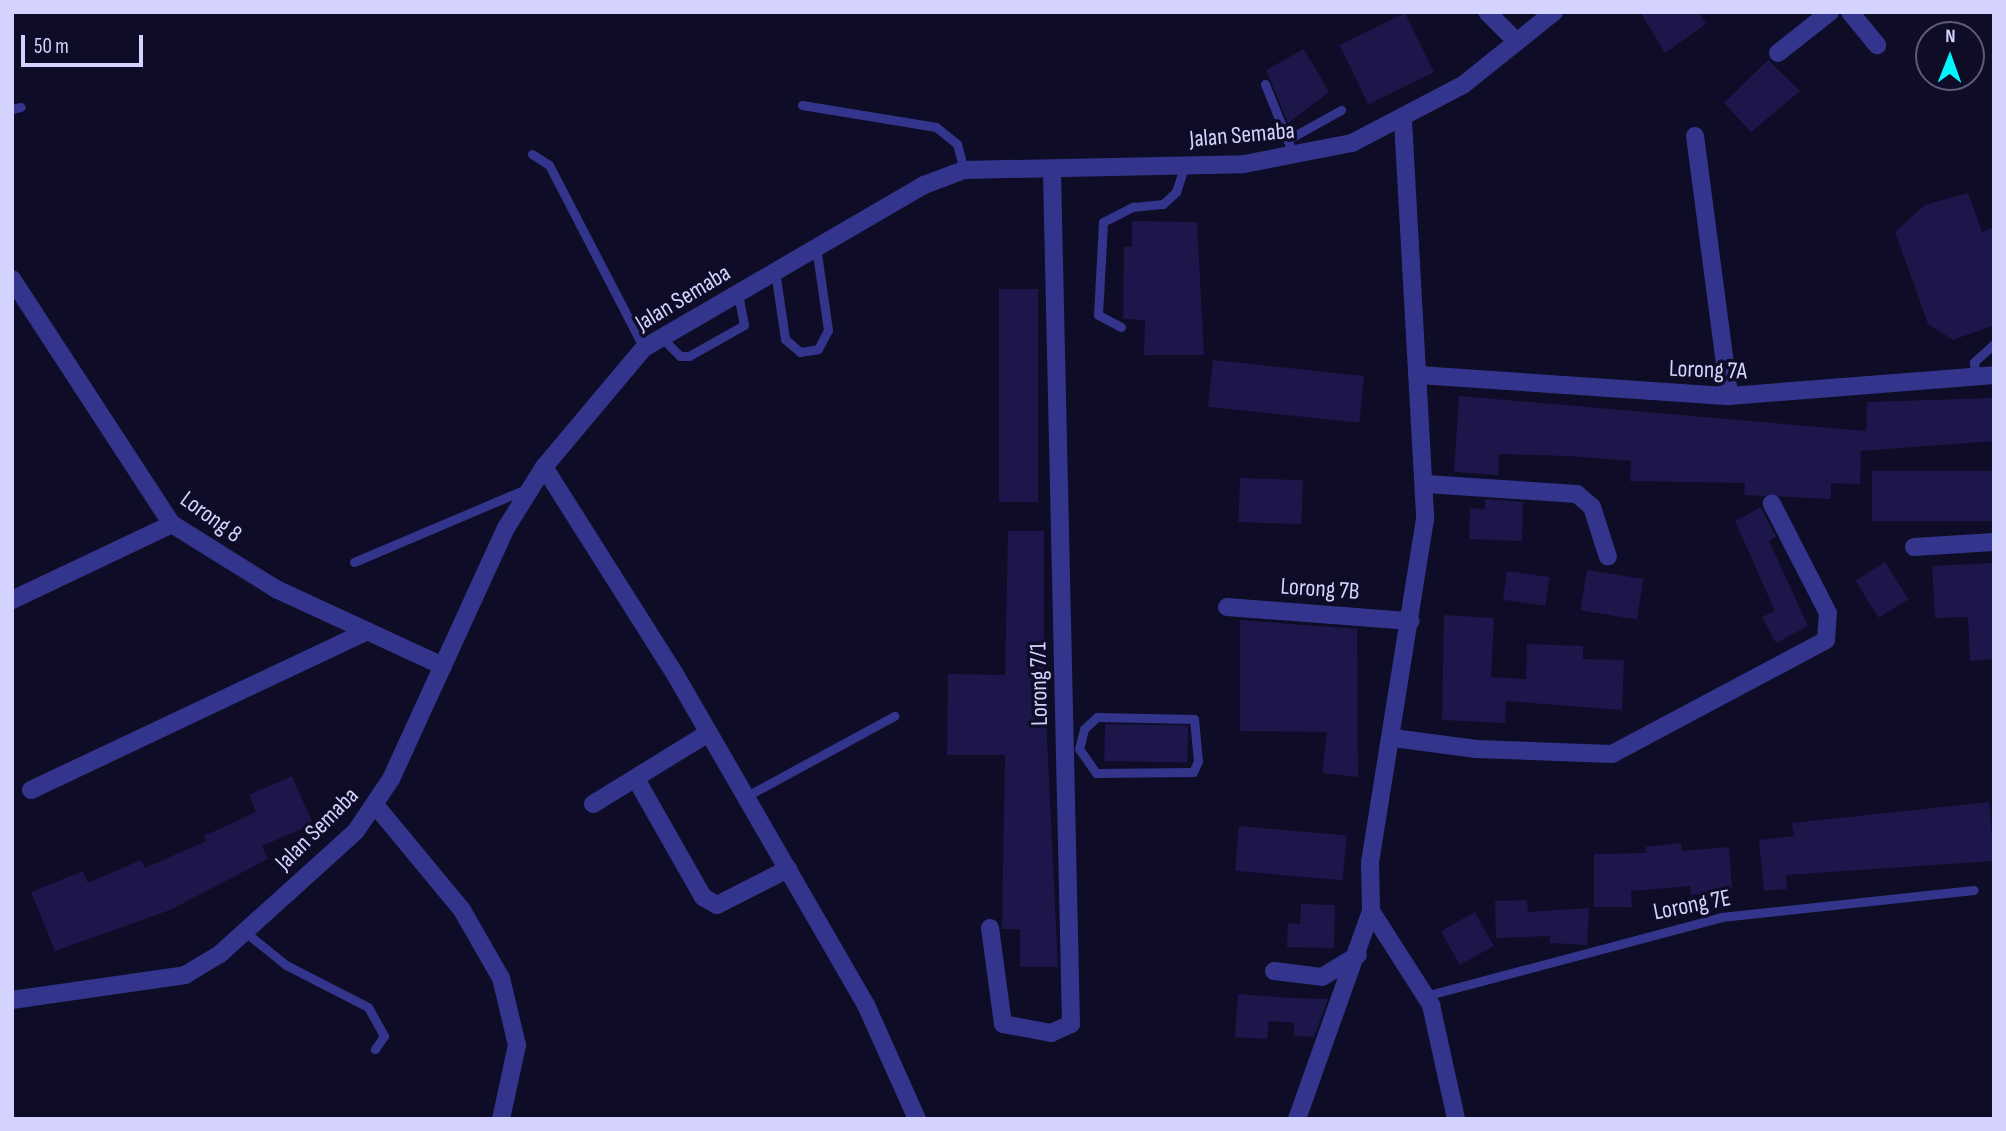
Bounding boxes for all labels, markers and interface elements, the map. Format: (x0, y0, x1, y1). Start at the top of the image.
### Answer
scale bar (24, 21, 147, 65)
north arrow (1915, 21, 1985, 91)
text: N (1945, 25, 1956, 48)
text: 50 m (34, 34, 69, 59)
street label: Jalan Semaba (1188, 116, 1296, 154)
street label: Jalan Semaba (630, 258, 736, 338)
street label: Lorong 7A (1668, 354, 1748, 386)
street label: Lorong 8 (175, 485, 247, 549)
street label: Lorong 7B (1280, 572, 1360, 606)
street label: Lorong 7/1 (1024, 642, 1054, 726)
street label: Jalan Semaba (269, 781, 365, 877)
street label: Lorong 7E (1651, 883, 1733, 927)

